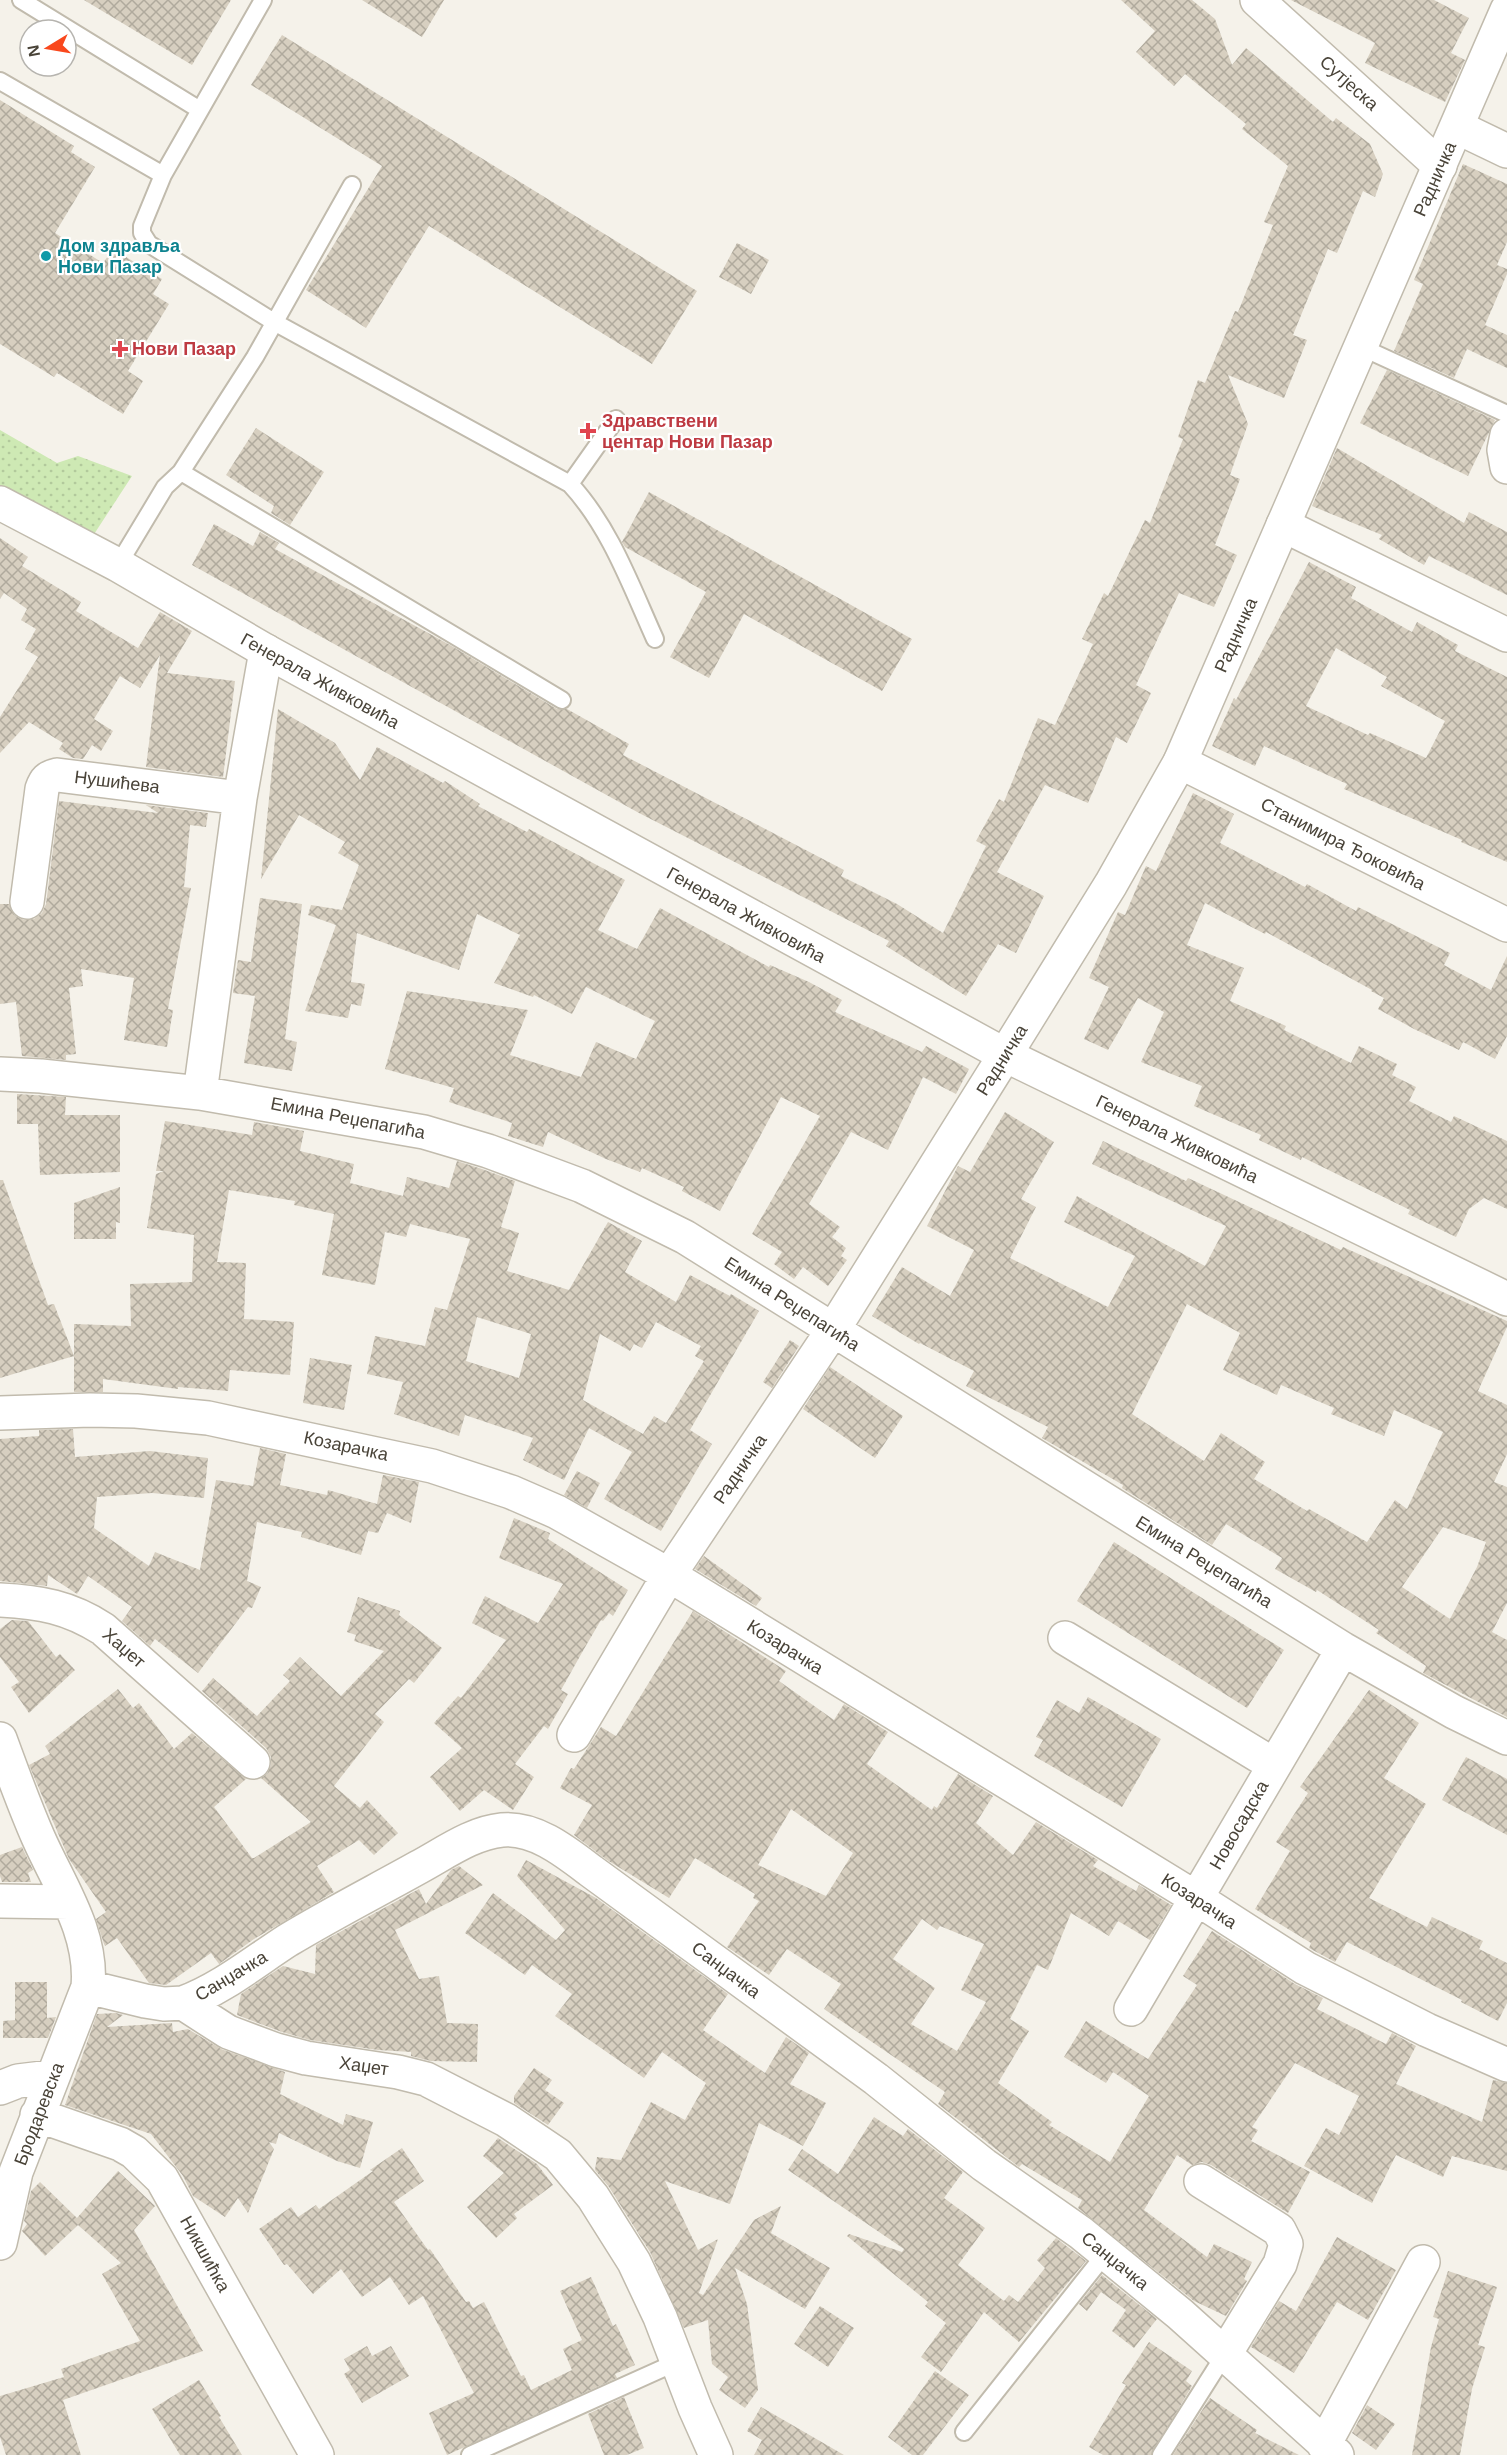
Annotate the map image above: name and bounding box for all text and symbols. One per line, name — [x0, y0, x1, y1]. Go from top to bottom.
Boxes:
north arrow — [18, 18, 78, 78]
text: N — [24, 43, 43, 58]
street label: Сутјеска — [1316, 52, 1383, 115]
street label: Радничка — [1410, 138, 1461, 219]
place label: Дом здравља Нови Пазар — [58, 236, 181, 277]
marker: Дом здравља Нови Пазар — [39, 249, 53, 263]
place label: Нови Пазар — [132, 339, 236, 359]
marker: Нови Пазар — [113, 342, 127, 356]
place label: Здравствени центар Нови Пазар — [602, 411, 773, 452]
marker: Здравствени центар Нови Пазар — [579, 422, 597, 440]
street label: Радничка — [1211, 594, 1262, 675]
street label: Генерала Живковића — [237, 629, 404, 733]
street label: Нушићева — [73, 767, 162, 797]
street label: Станимира Ђоковића — [1257, 794, 1429, 895]
street label: Генерала Живковића — [663, 863, 830, 967]
street label: Радничка — [972, 1020, 1032, 1099]
street label: Генерала Живковића — [1093, 1091, 1262, 1187]
street label: Емина Реџепагића — [269, 1093, 428, 1143]
street label: Емина Реџепагића — [721, 1253, 864, 1356]
street label: Козарачка — [302, 1427, 391, 1465]
street label: Радничка — [709, 1430, 771, 1508]
street label: Емина Реџепагића — [1132, 1512, 1277, 1613]
street label: Козарачка — [743, 1616, 828, 1679]
street label: Хаџет — [99, 1624, 149, 1672]
street label: Новосадска — [1206, 1776, 1273, 1873]
street label: Козарачка — [1158, 1869, 1241, 1933]
street label: Санџачка — [688, 1938, 765, 2003]
street label: Санџачка — [191, 1946, 271, 2005]
street label: Хаџет — [338, 2053, 390, 2079]
street label: Бродаревска — [10, 2059, 68, 2168]
street label: Никшићка — [176, 2213, 235, 2296]
street label: Санџачка — [1077, 2228, 1153, 2295]

